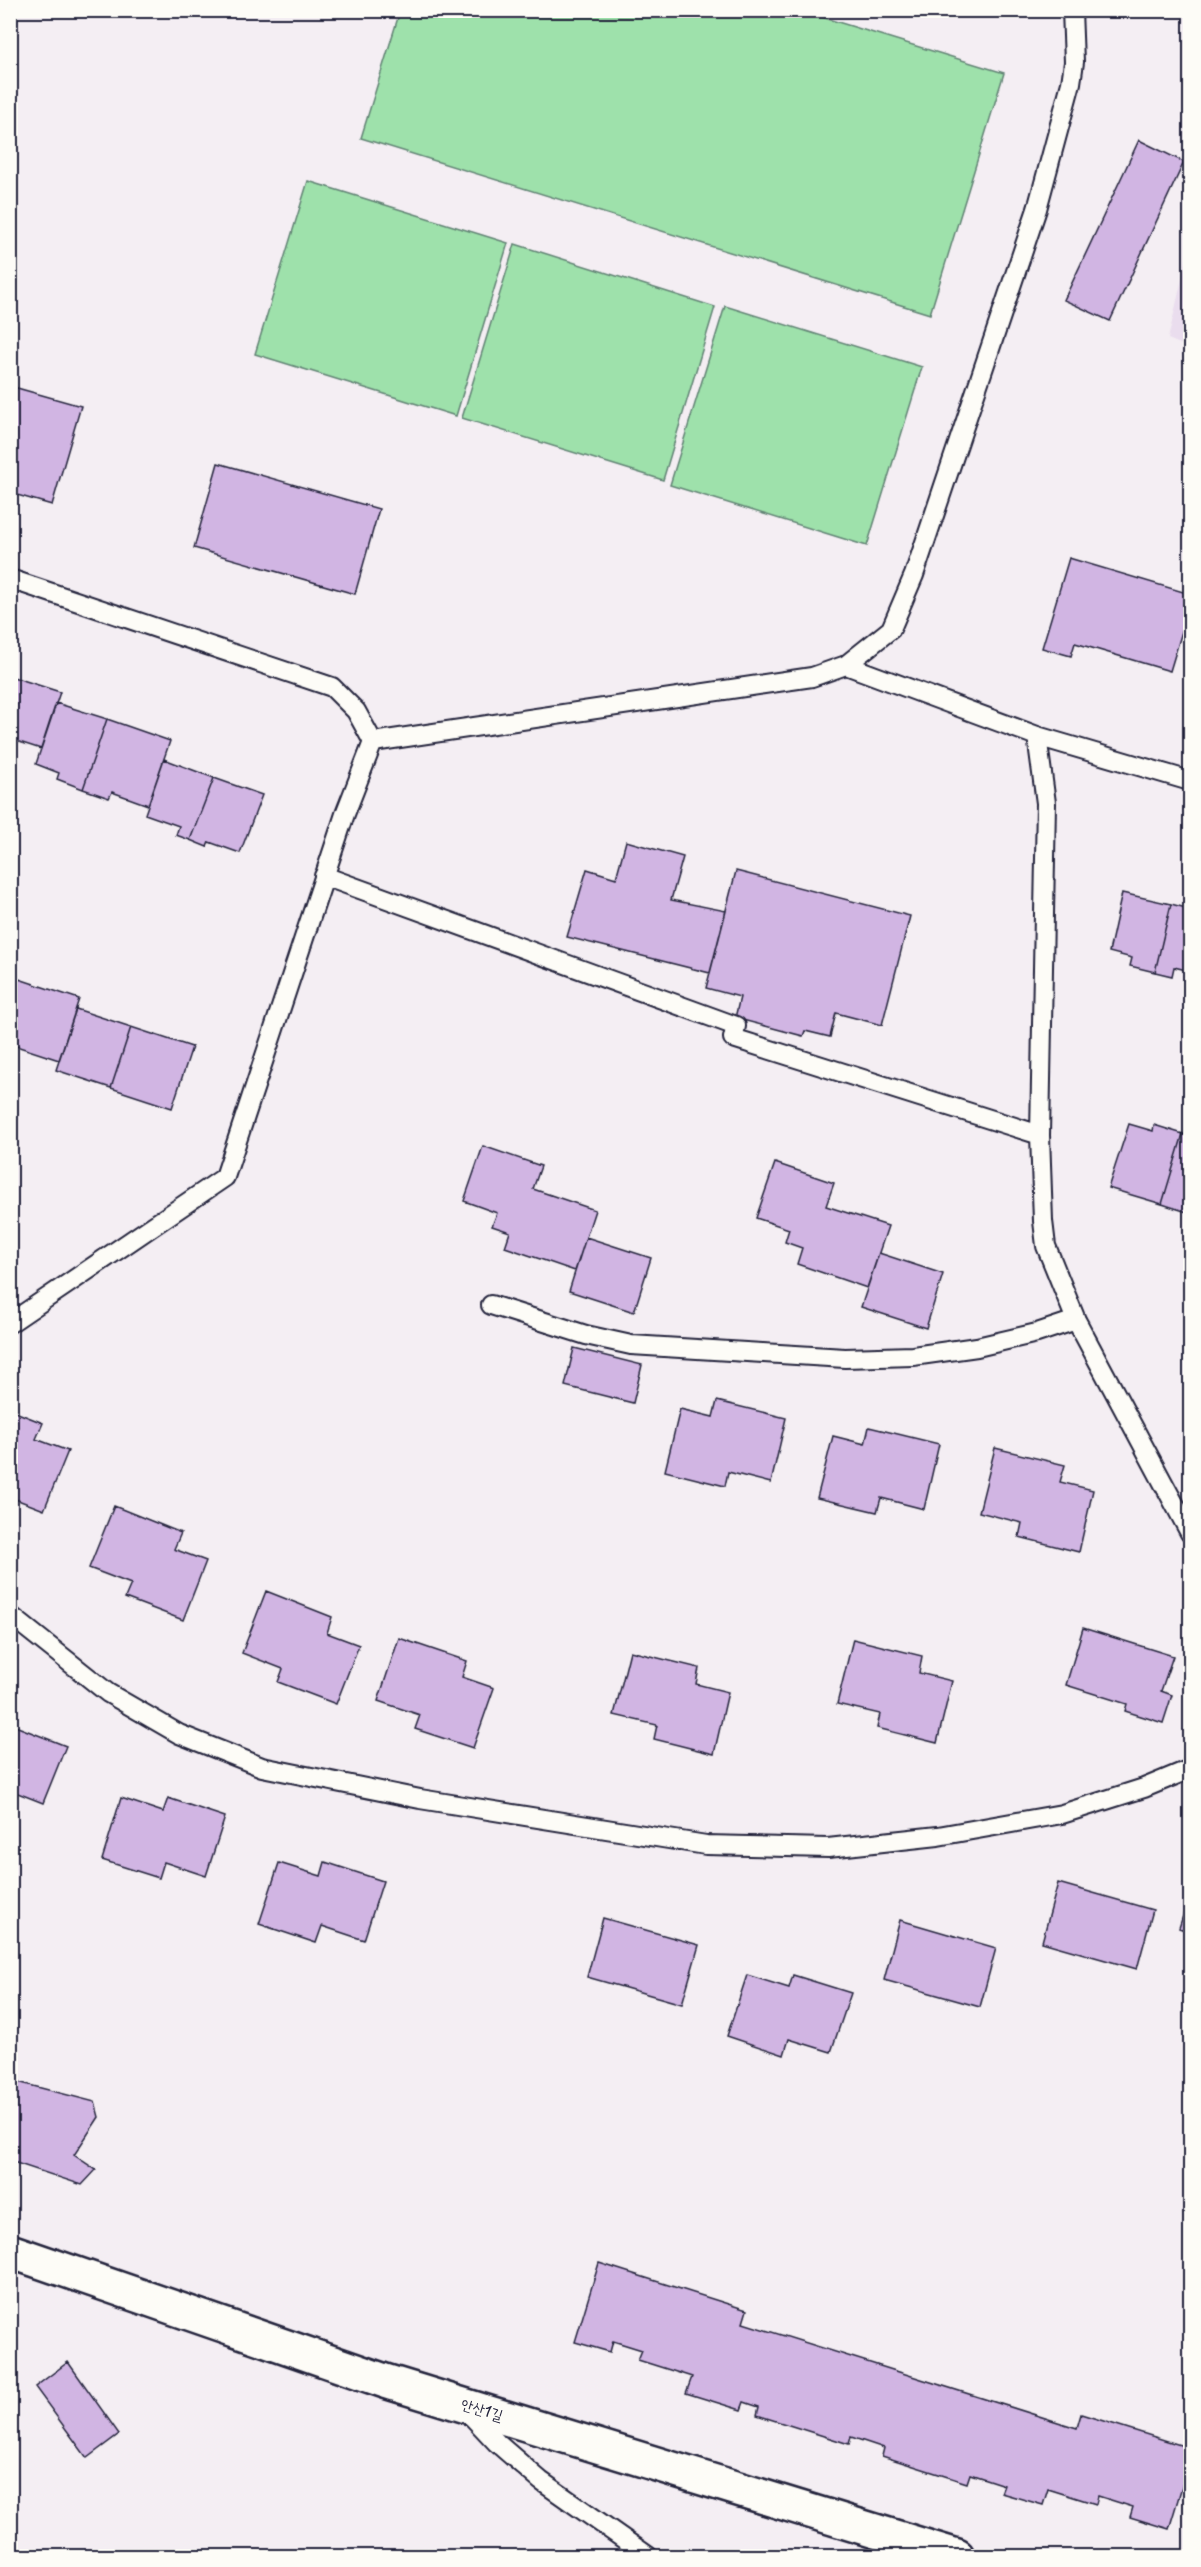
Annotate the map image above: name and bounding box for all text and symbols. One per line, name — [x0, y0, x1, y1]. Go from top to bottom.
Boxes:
street label: 안산1길 — [459, 2391, 506, 2426]

